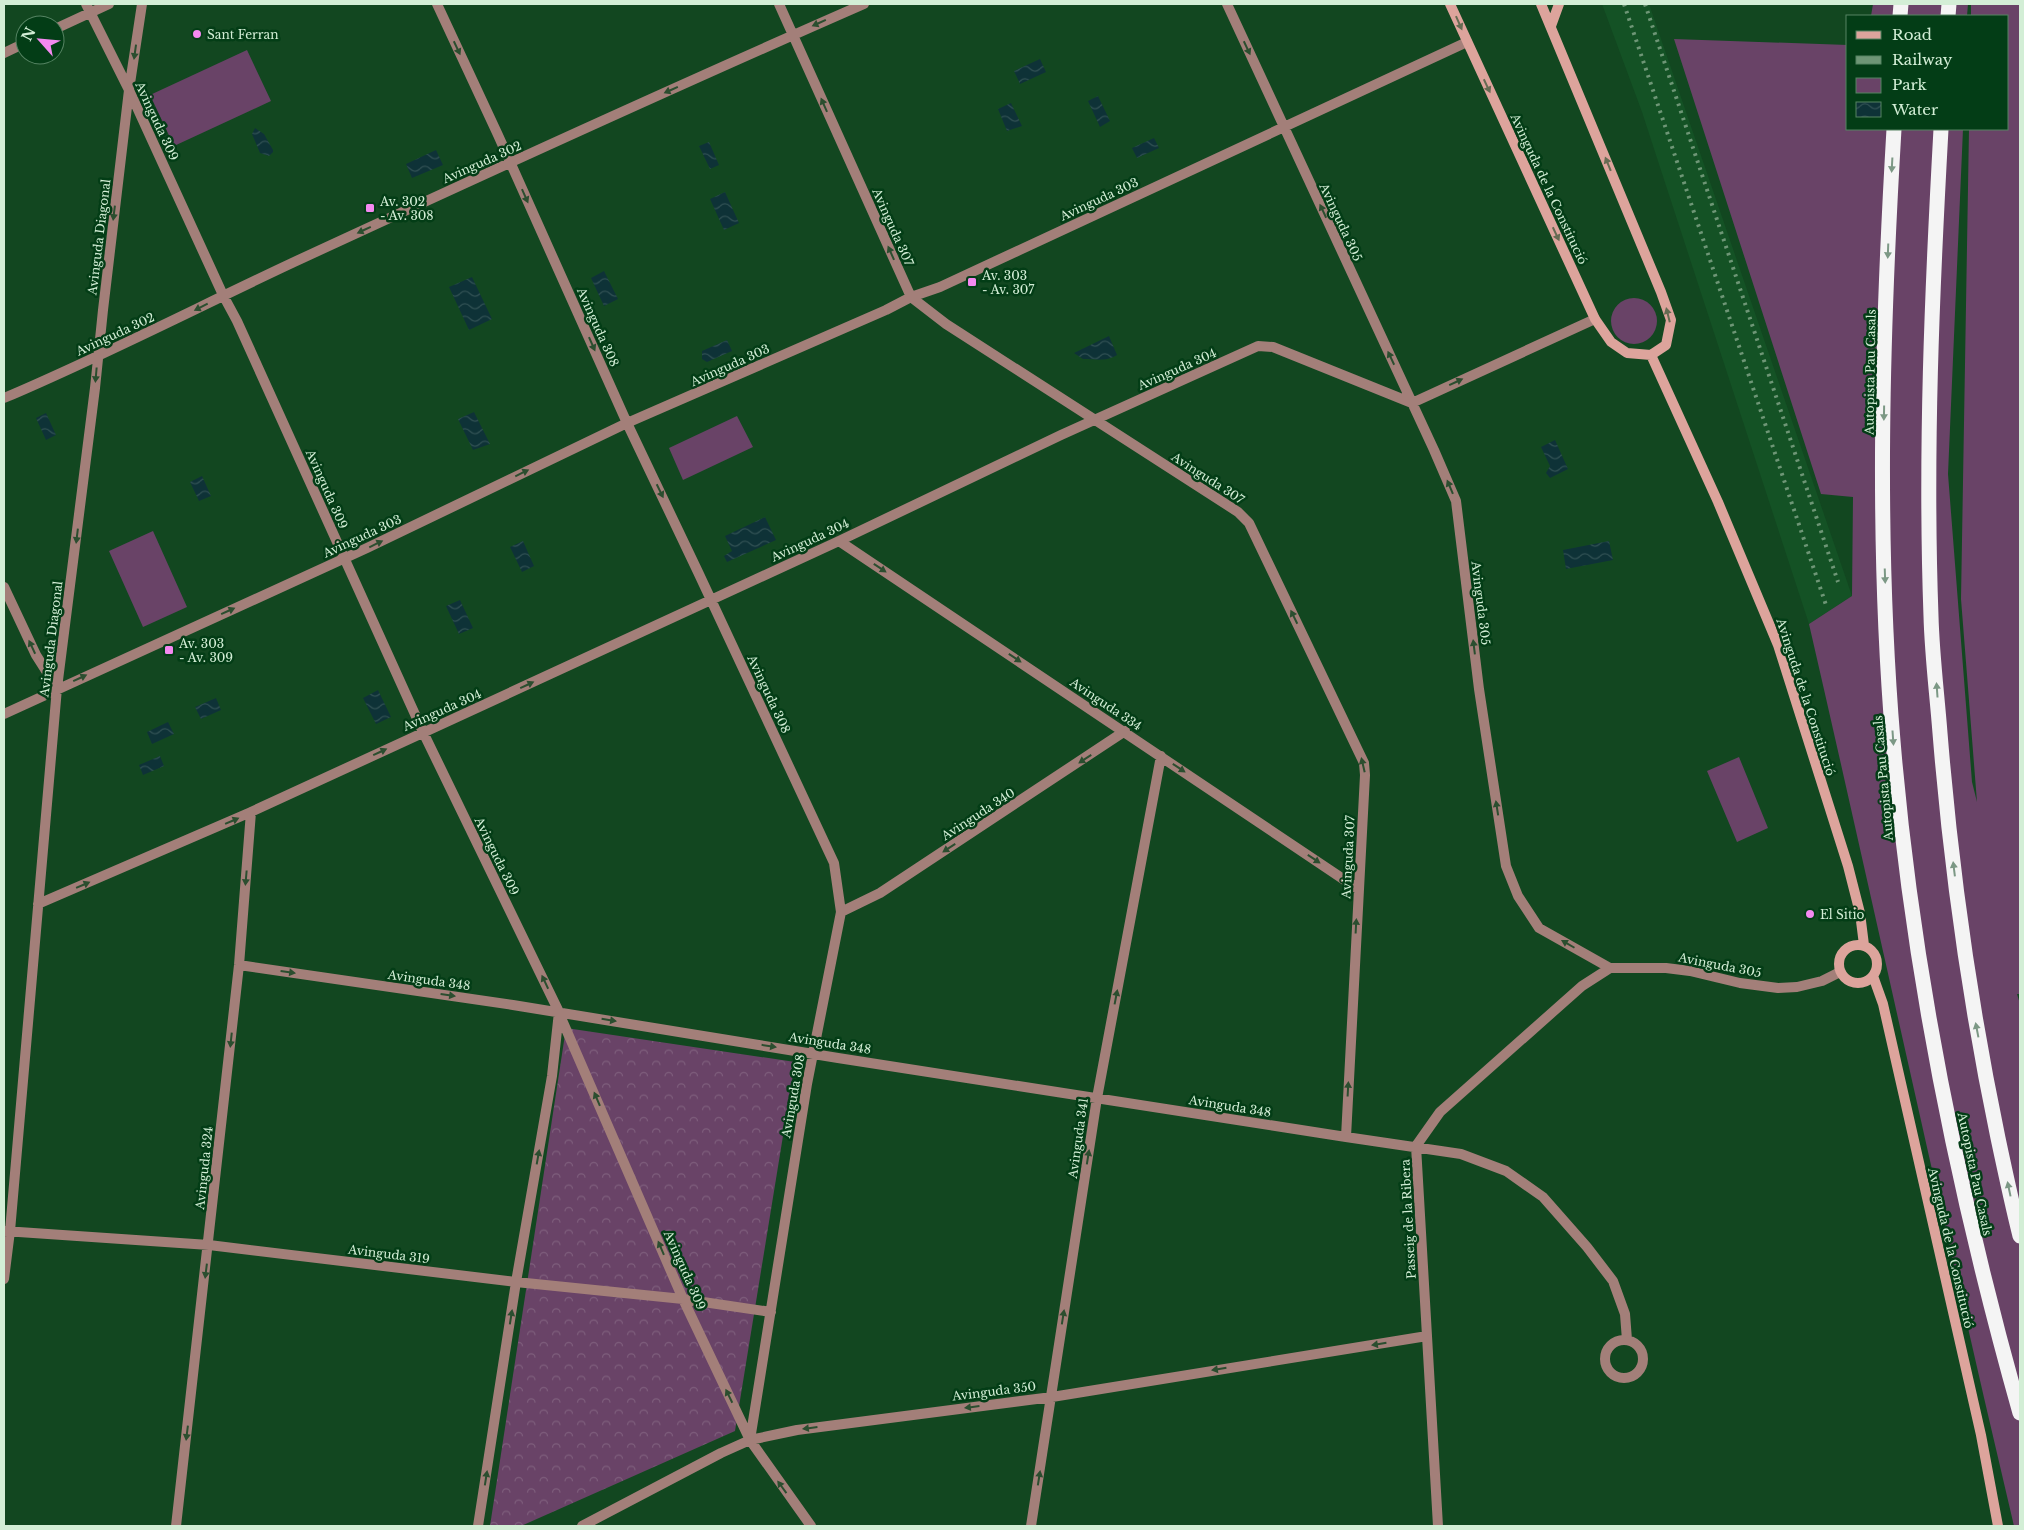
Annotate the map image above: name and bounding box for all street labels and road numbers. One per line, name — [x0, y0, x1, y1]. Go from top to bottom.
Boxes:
street label: Avinguda 309 — [132, 78, 182, 163]
street label: Avinguda de la Constitució — [1507, 110, 1591, 267]
street label: Avinguda 302 — [439, 138, 524, 187]
street label: Avinguda 303 — [1056, 174, 1141, 224]
street label: Avinguda Diagonal — [84, 178, 114, 297]
street label: Avinguda 305 — [1316, 180, 1366, 264]
street label: Avinguda 307 — [869, 185, 917, 269]
street label: Avinguda 308 — [573, 284, 622, 369]
street label: Avinguda 302 — [72, 309, 157, 359]
street label: Autopista Pau Casals — [1861, 309, 1879, 436]
street label: Avinguda 303 — [687, 341, 772, 390]
street label: Avinguda 304 — [1134, 345, 1219, 393]
street label: Avinguda 309 — [302, 446, 351, 531]
street label: Avinguda 307 — [1168, 448, 1248, 508]
street label: Avinguda 303 — [319, 511, 404, 561]
street label: Avinguda 304 — [768, 515, 851, 565]
street label: Avinguda 305 — [1468, 559, 1494, 646]
street label: Avinguda Diagonal — [36, 580, 66, 699]
street label: Avinguda de la Constitució — [1773, 615, 1839, 778]
street label: Avinguda 308 — [744, 652, 794, 736]
street label: Avinguda 334 — [1066, 674, 1145, 734]
street label: Avinguda 304 — [399, 686, 484, 734]
street label: Autopista Pau Casals — [1870, 715, 1896, 842]
street label: Avinguda 340 — [938, 785, 1018, 844]
street label: Avinguda 309 — [471, 814, 522, 898]
street label: Avinguda 307 — [1338, 814, 1358, 900]
street label: Avinguda 305 — [1676, 949, 1763, 980]
street label: Avinguda 348 — [386, 967, 471, 993]
street label: Avinguda 348 — [787, 1029, 872, 1057]
street label: Avinguda 308 — [778, 1053, 808, 1140]
street label: Avinguda 348 — [1187, 1092, 1272, 1120]
street label: Avinguda 341 — [1065, 1097, 1091, 1180]
street label: Autopista Pau Casals — [1954, 1110, 1995, 1237]
street label: Avinguda 324 — [192, 1126, 216, 1211]
street label: Passeig de la Ribera — [1397, 1158, 1419, 1279]
street label: Avinguda de la Constitució — [1925, 1165, 1977, 1330]
street label: Avinguda 309 — [660, 1227, 709, 1312]
street label: Avinguda 319 — [346, 1241, 431, 1266]
street label: Avinguda 350 — [950, 1378, 1037, 1404]

